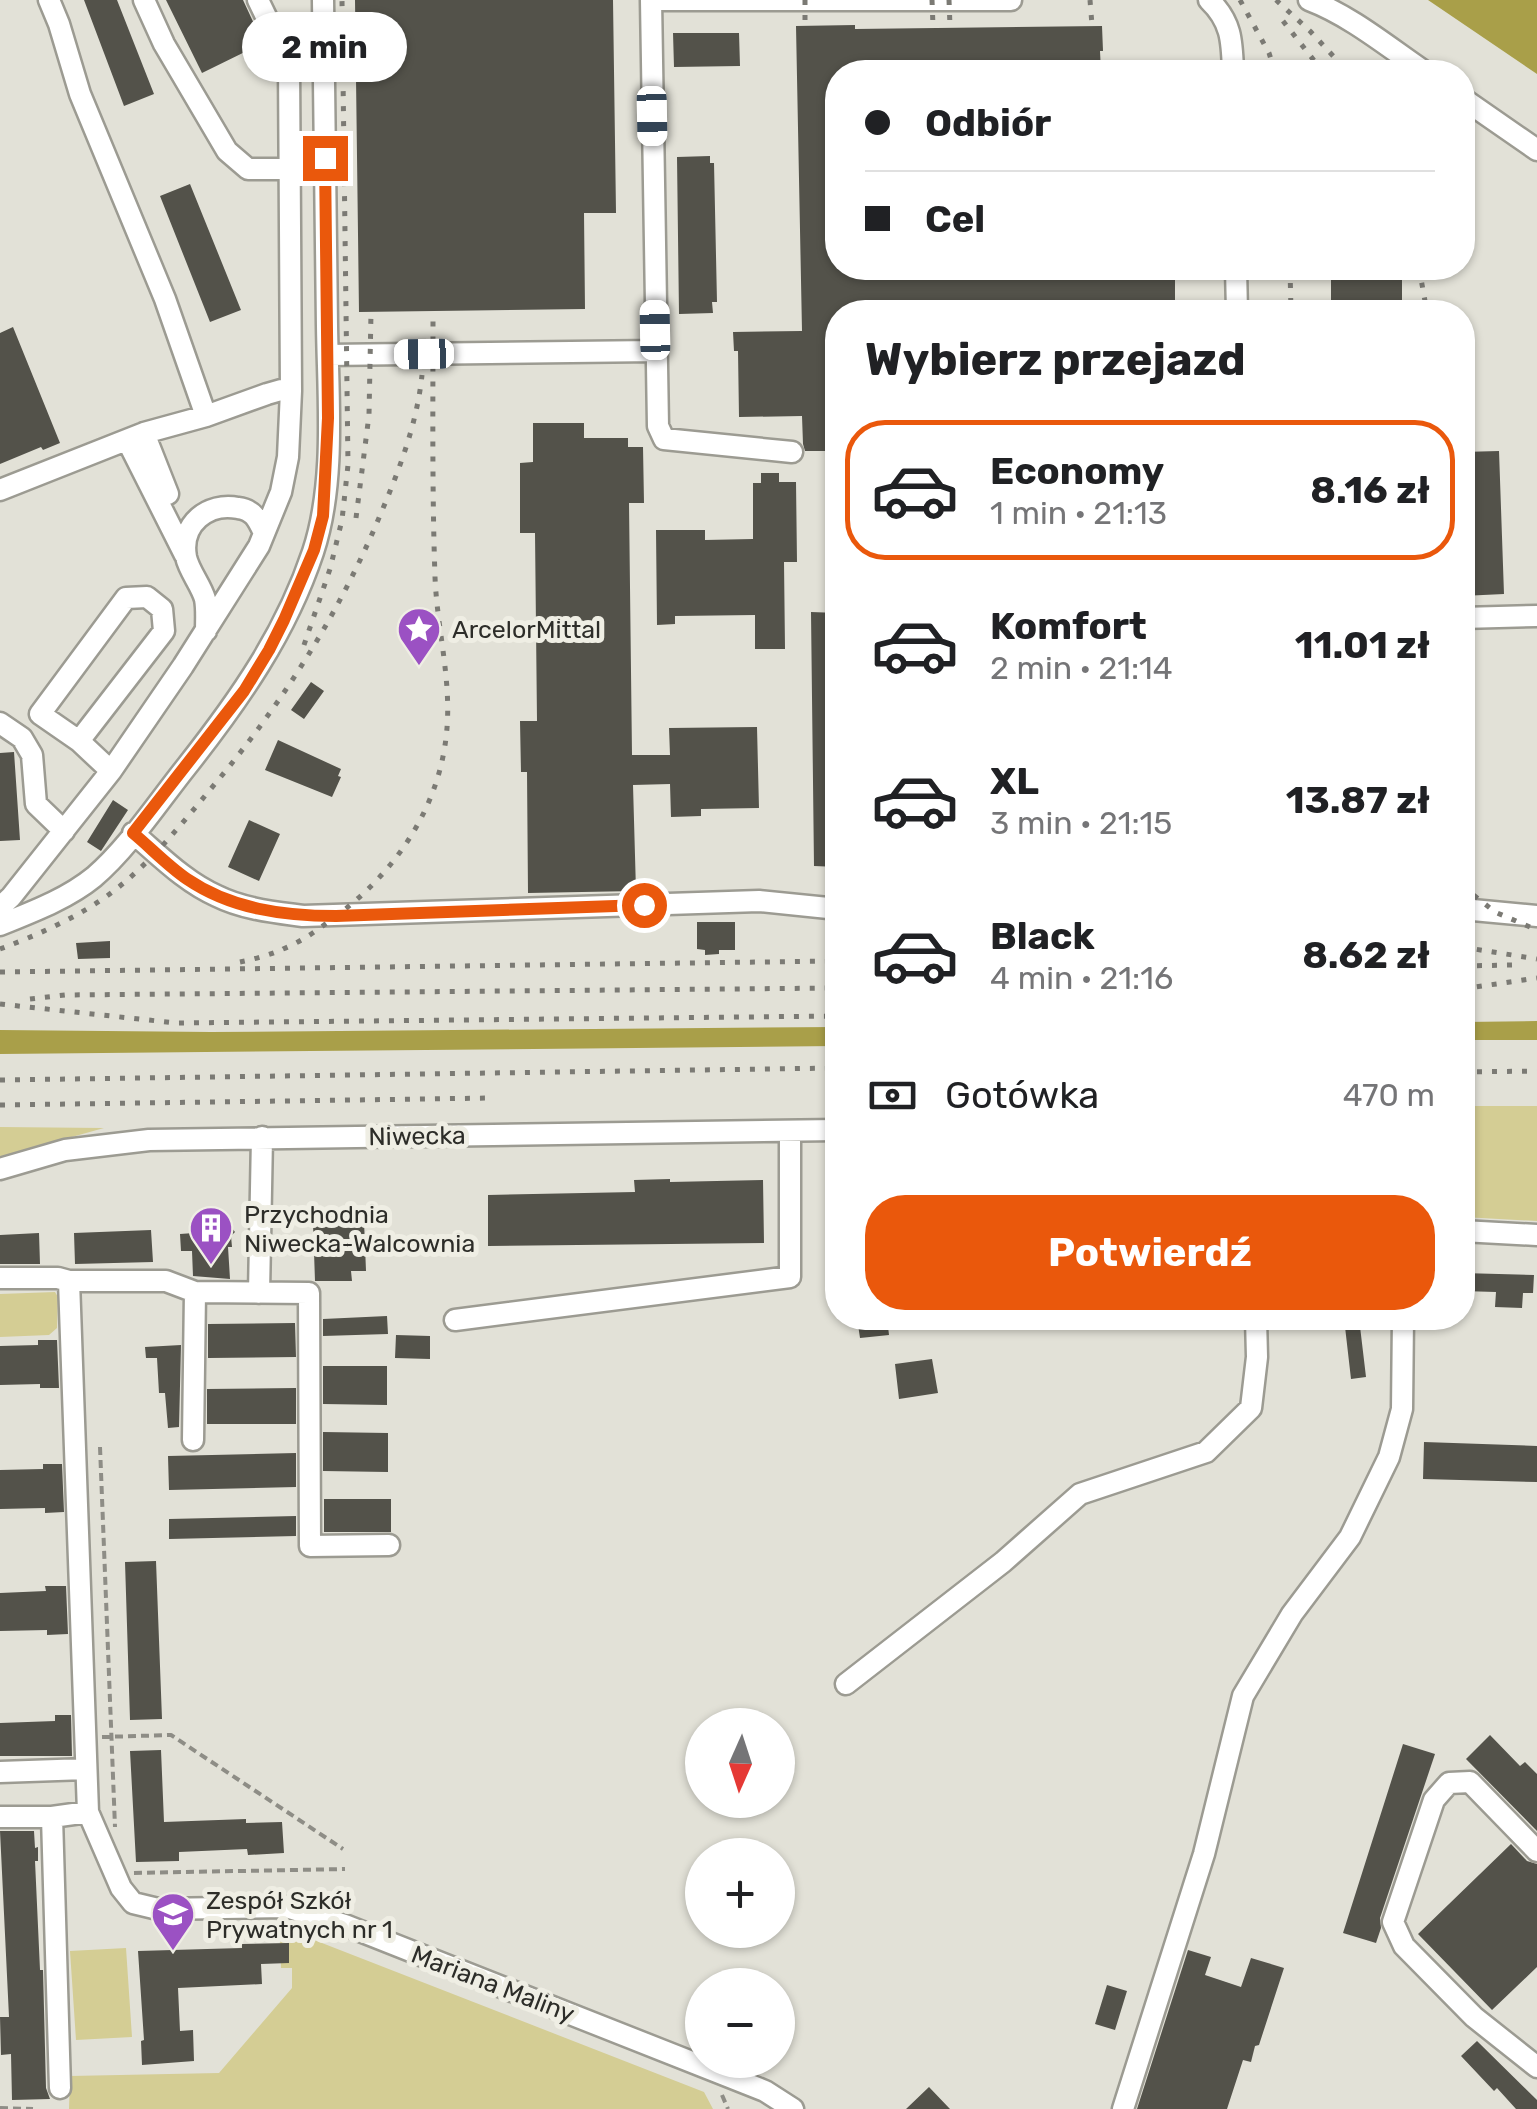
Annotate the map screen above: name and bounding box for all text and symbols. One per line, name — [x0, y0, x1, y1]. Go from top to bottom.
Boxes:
callout: 2 min — [242, 13, 408, 83]
text: 2 min — [281, 28, 368, 66]
car — [636, 86, 668, 146]
text: Odbiór — [925, 100, 1051, 146]
route end — [303, 136, 348, 181]
text: Cel — [925, 196, 985, 242]
car — [639, 300, 671, 360]
text: Wybierz przejazd — [865, 333, 1246, 386]
car — [394, 338, 454, 370]
icon: car — [870, 445, 960, 535]
text: Economy — [990, 448, 1164, 494]
text: 8.16 zł — [1310, 467, 1430, 513]
text: 1 min · 21:13 — [990, 494, 1167, 532]
icon: car — [870, 600, 960, 690]
text: Komfort — [990, 603, 1147, 649]
place icon: ArcelorMittal — [396, 606, 442, 667]
place label: ArcelorMittal — [452, 615, 601, 644]
text: 11.01 zł — [1295, 622, 1430, 668]
text: 2 min · 21:14 — [990, 649, 1173, 687]
icon: car — [870, 755, 960, 845]
text: XL — [990, 758, 1039, 804]
text: 13.87 zł — [1286, 777, 1430, 823]
text: 3 min · 21:15 — [990, 804, 1172, 842]
route start — [622, 883, 667, 928]
icon: car — [870, 910, 960, 1000]
text: Black — [990, 913, 1095, 959]
text: 8.62 zł — [1302, 932, 1430, 978]
text: 4 min · 21:16 — [990, 959, 1173, 997]
icon: cash — [865, 1068, 920, 1123]
text: Gotówka — [945, 1072, 1099, 1118]
text: 470 m — [1343, 1076, 1435, 1114]
street label: Niwecka — [368, 1121, 466, 1151]
button: Potwierdź — [865, 1195, 1435, 1310]
place label: Przychodnia Niwecka-Walcownia — [244, 1200, 475, 1258]
building icon: Przychodnia Niwecka-Walcownia — [188, 1205, 234, 1266]
north arrow — [685, 1708, 795, 1818]
map controls — [685, 1708, 795, 2078]
button: + — [685, 1838, 795, 1948]
place label: Zespół Szkół Prywatnych nr 1 — [206, 1886, 393, 1944]
school or university icon: Zespół Szkół Prywatnych nr 1 — [150, 1891, 196, 1952]
street label: Mariana Maliny — [407, 1940, 579, 2028]
button: − — [685, 1968, 795, 2078]

